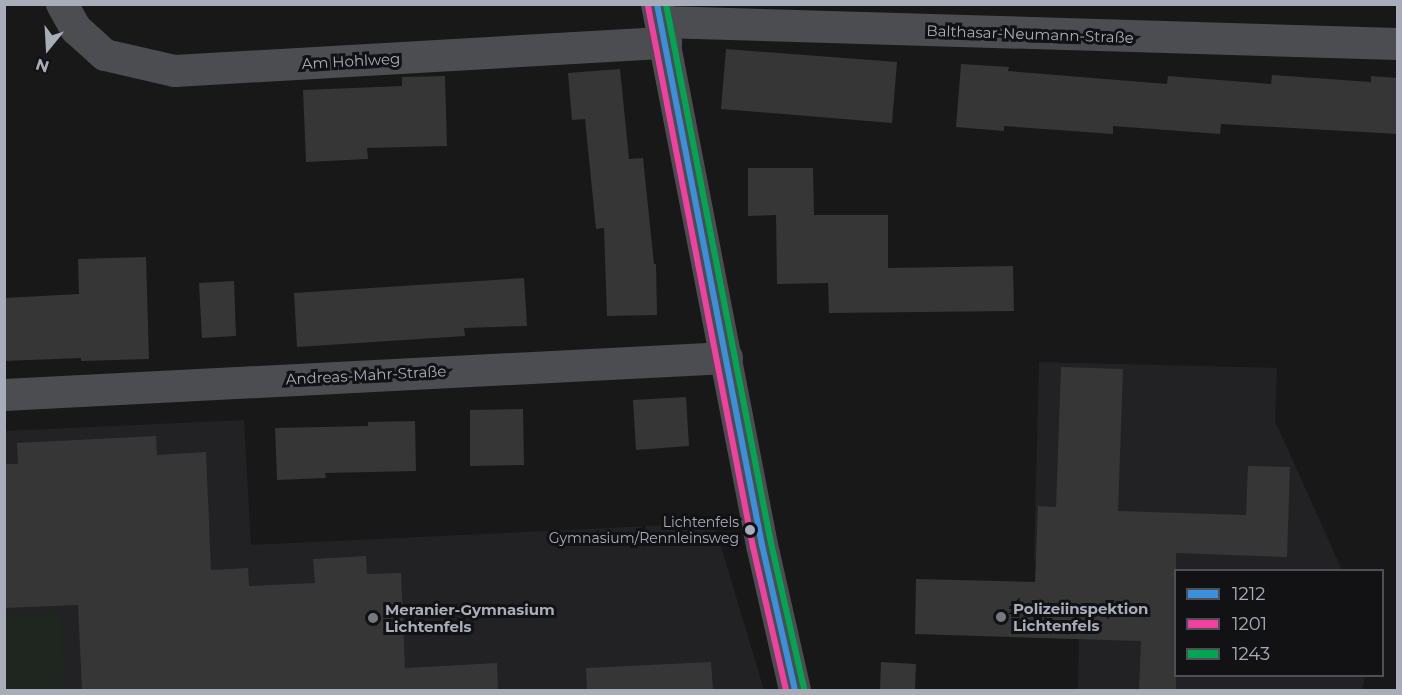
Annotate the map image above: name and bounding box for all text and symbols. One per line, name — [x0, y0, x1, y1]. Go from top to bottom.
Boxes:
north arrow — [18, 18, 78, 78]
street label: Balthasar-Neumann-Straße — [926, 21, 1134, 47]
street label: Am Hohlweg — [301, 49, 401, 73]
text: N — [33, 55, 51, 77]
street label: Andreas-Mahr-Straße — [285, 362, 447, 388]
place label: Lichtenfels Gymnasium/Rennleinsweg — [549, 514, 739, 546]
marker: Lichtenfels Gymnasium/Rennleinsweg — [744, 524, 756, 536]
legend — [1174, 569, 1384, 677]
text: 1212 — [1232, 583, 1265, 605]
place label: Polizeiinspektion Lichtenfels — [1013, 599, 1148, 634]
place label: Meranier-Gymnasium Lichtenfels — [385, 600, 555, 635]
marker: Polizeiinspektion Lichtenfels — [994, 610, 1008, 624]
marker: Meranier-Gymnasium Lichtenfels — [366, 611, 380, 625]
text: 1201 — [1232, 613, 1267, 635]
text: 1243 — [1232, 643, 1270, 665]

